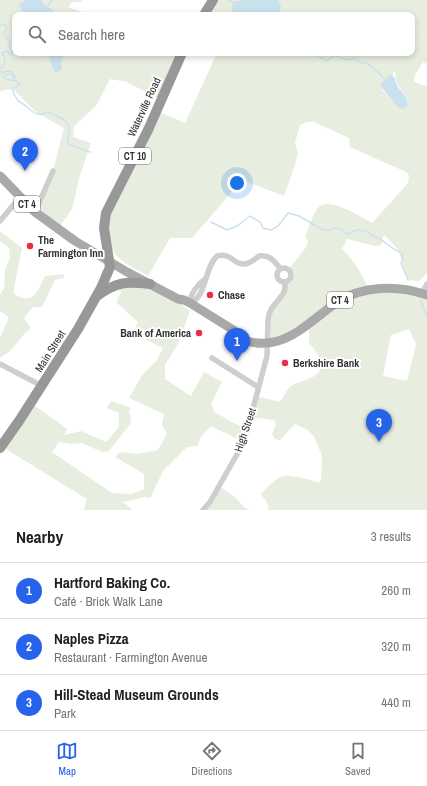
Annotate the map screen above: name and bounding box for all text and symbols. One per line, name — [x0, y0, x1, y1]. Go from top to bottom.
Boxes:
search box — [12, 12, 415, 56]
icon: search — [26, 23, 48, 45]
text: Search here — [58, 24, 125, 45]
street label: Waterville Road — [124, 75, 164, 139]
pin: 2 — [12, 138, 38, 171]
road number: CT 10 — [119, 148, 151, 164]
your location — [227, 173, 247, 193]
road number: CT 4 — [14, 196, 40, 212]
place label: The Farmington Inn — [38, 233, 103, 260]
marker: The Farmington Inn — [25, 241, 35, 251]
place label: Chase — [218, 288, 245, 302]
marker: Chase — [205, 290, 215, 300]
road number: CT 4 — [327, 292, 353, 308]
place label: Bank of America — [120, 326, 191, 340]
street label: Main Street — [32, 327, 69, 374]
marker: Bank of America — [194, 328, 204, 338]
pin: 1 — [224, 328, 250, 361]
place label: Berkshire Bank — [293, 356, 360, 370]
marker: Berkshire Bank — [280, 358, 290, 368]
street label: High Street — [231, 406, 259, 454]
pin: 3 — [366, 409, 392, 442]
text: Nearby — [16, 525, 63, 548]
text: 3 results — [371, 528, 411, 545]
text: Hartford Baking Co. — [54, 572, 170, 593]
text: 1 — [26, 582, 32, 599]
text: 260 m — [381, 582, 411, 599]
text: Café · Brick Walk Lane — [54, 593, 163, 610]
text: Naples Pizza — [54, 628, 129, 649]
text: 2 — [26, 638, 32, 655]
text: 320 m — [381, 638, 411, 655]
text: Restaurant · Farmington Avenue — [54, 649, 207, 666]
text: Hill-Stead Museum Grounds — [54, 684, 219, 705]
text: 3 — [26, 694, 32, 711]
text: 440 m — [381, 694, 411, 711]
text: Park — [54, 705, 76, 722]
tab: Map — [56, 740, 78, 778]
tab: Directions — [191, 740, 232, 778]
tab: Saved — [345, 740, 371, 778]

